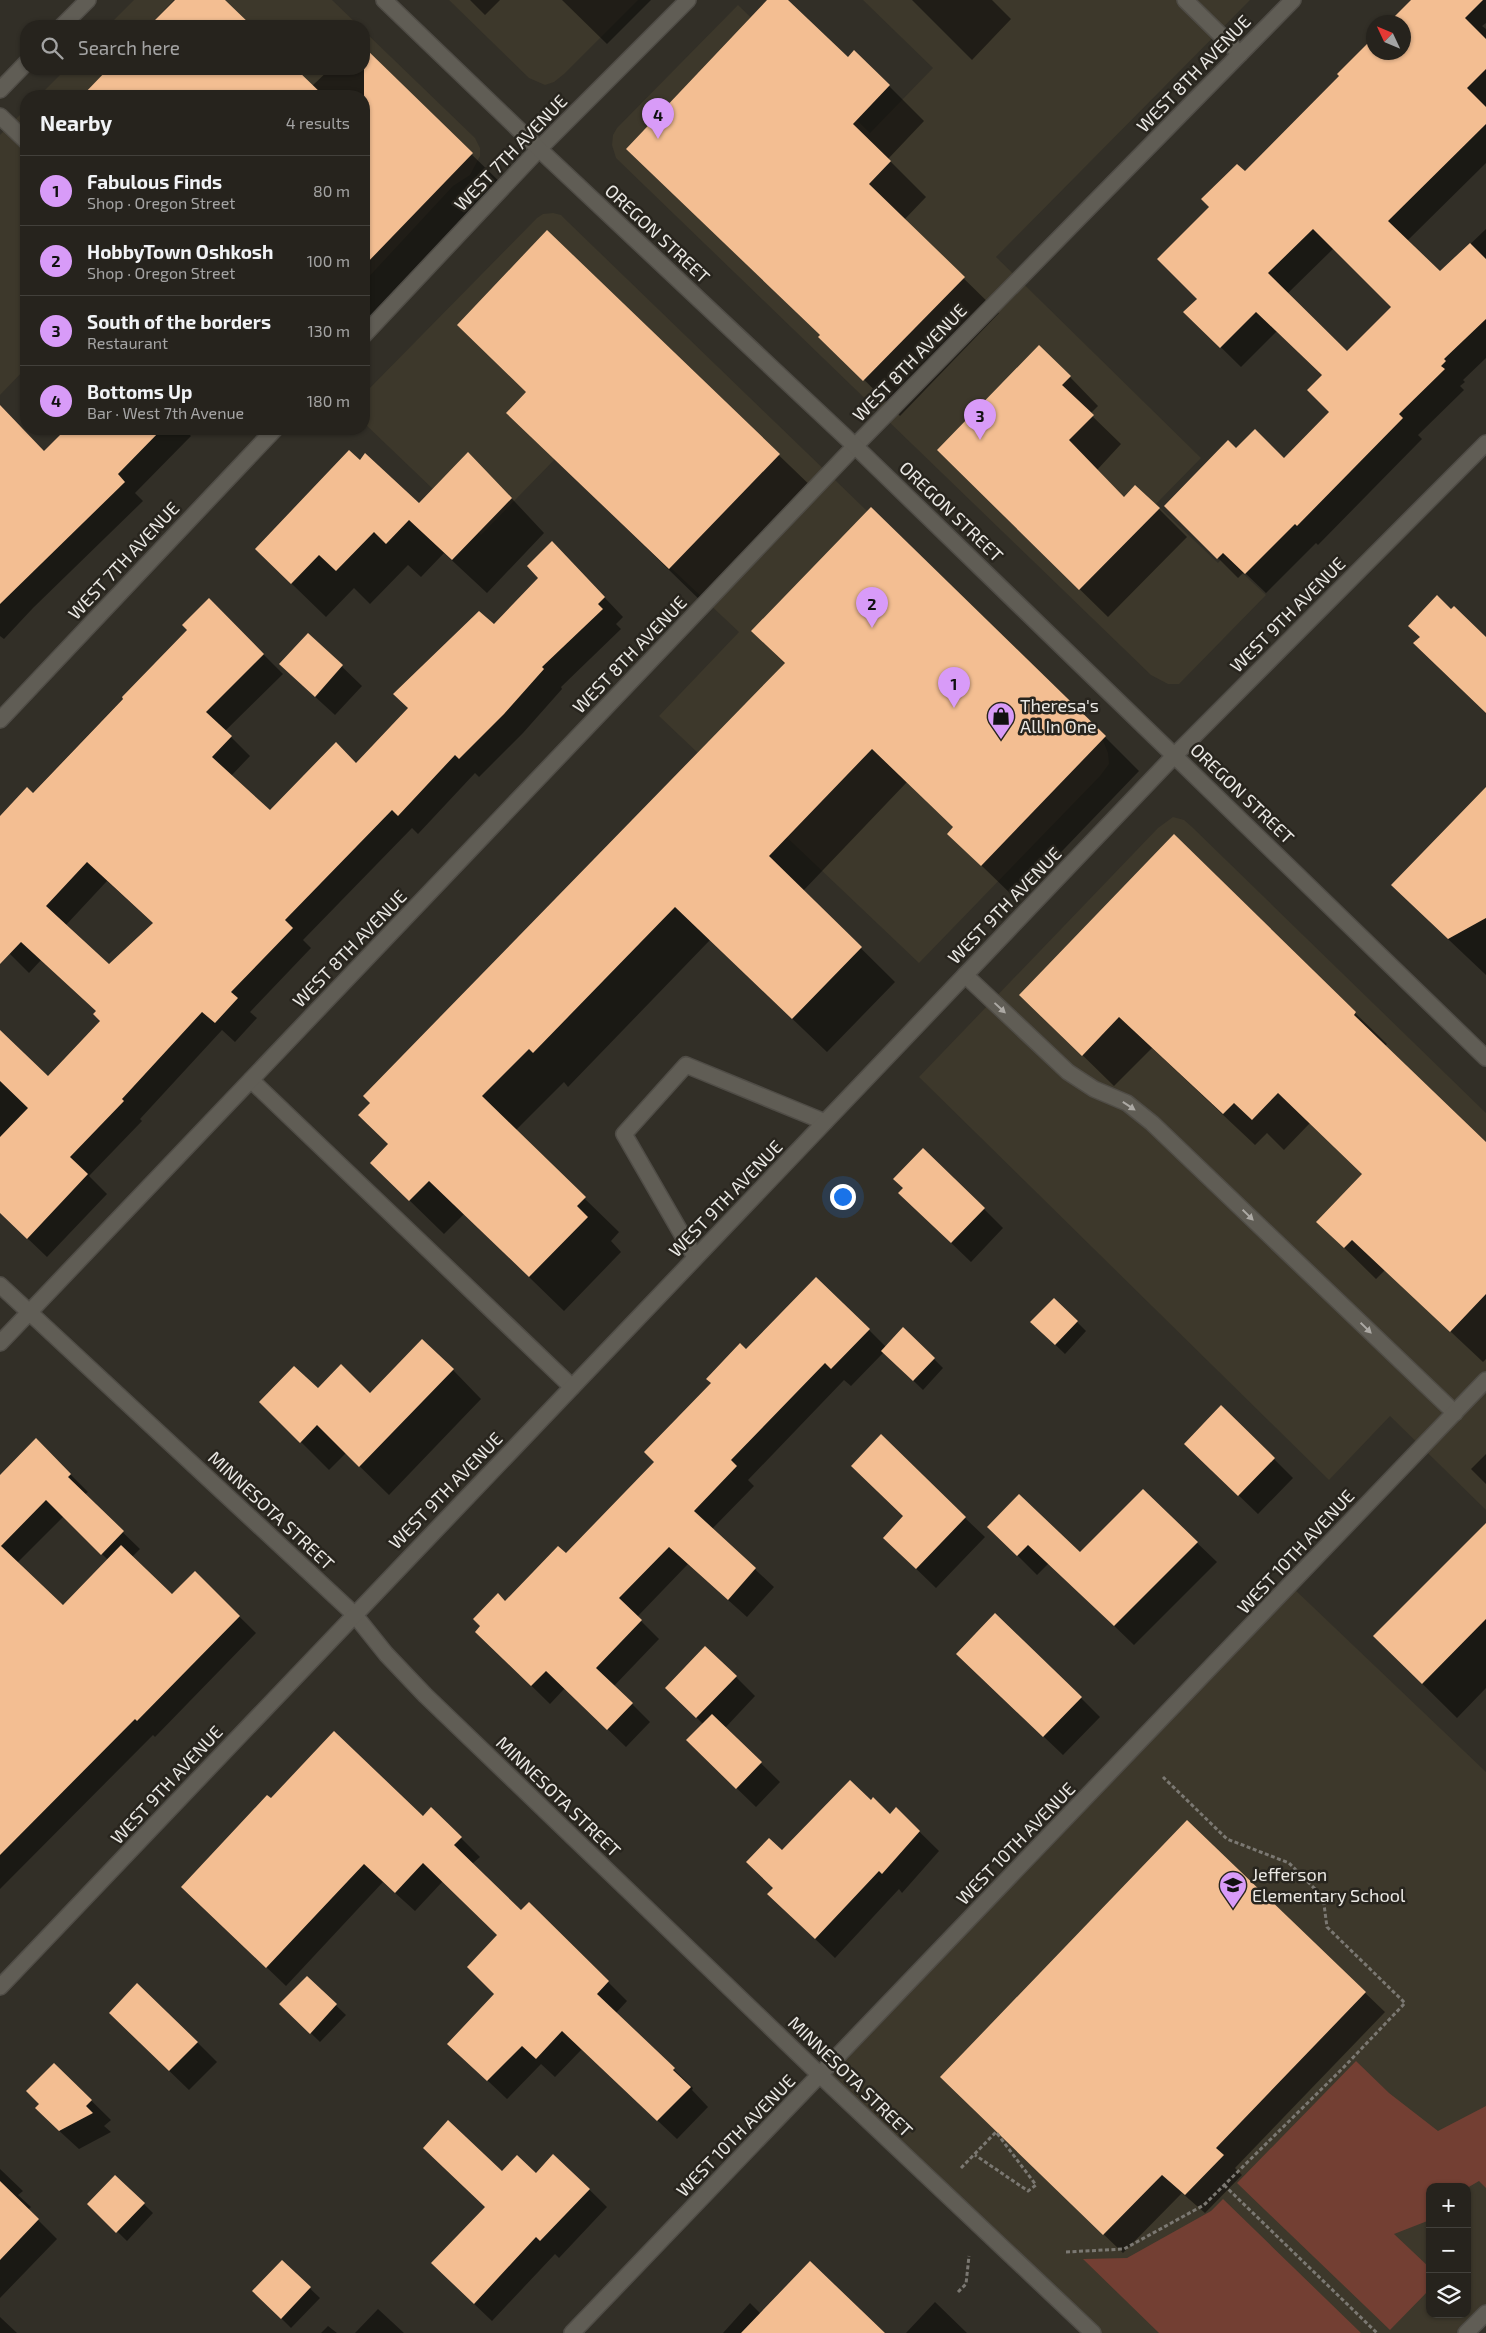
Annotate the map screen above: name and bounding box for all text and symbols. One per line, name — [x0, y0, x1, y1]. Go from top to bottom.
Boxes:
street label: WEST 8TH AVENUE — [1132, 10, 1255, 137]
north arrow — [1366, 15, 1411, 60]
search box — [20, 20, 370, 75]
icon: search — [38, 34, 66, 62]
text: Search here — [78, 36, 180, 59]
street label: WEST 7TH AVENUE — [449, 90, 571, 215]
pin: 4 — [642, 98, 674, 139]
text: Nearby — [40, 110, 112, 135]
text: 4 results — [286, 113, 350, 132]
text: Fabulous Finds — [87, 170, 222, 193]
street label: OREGON STREET — [601, 179, 715, 288]
text: 1 — [53, 181, 59, 200]
text: 80 m — [313, 181, 350, 200]
text: Shop · Oregon Street — [87, 193, 235, 212]
text: HobbyTown Oshkosh — [87, 240, 273, 263]
text: 2 — [51, 251, 61, 270]
text: 100 m — [307, 251, 350, 270]
text: Shop · Oregon Street — [87, 263, 235, 282]
street label: WEST 8TH AVENUE — [848, 299, 971, 426]
text: South of the borders — [87, 310, 271, 333]
text: 3 — [51, 321, 61, 340]
text: 130 m — [308, 321, 350, 340]
text: Restaurant — [87, 333, 168, 352]
text: Bottoms Up — [87, 380, 192, 403]
text: 4 — [51, 391, 61, 410]
text: 180 m — [307, 391, 350, 410]
pin: 3 — [964, 399, 996, 440]
text: Bar · West 7th Avenue — [87, 403, 244, 422]
street label: OREGON STREET — [895, 456, 1008, 567]
street label: WEST 7TH AVENUE — [63, 497, 183, 624]
street label: WEST 9TH AVENUE — [1225, 552, 1350, 677]
pin: 2 — [856, 587, 888, 628]
street label: WEST 8TH AVENUE — [568, 591, 691, 718]
pin: 1 — [938, 667, 970, 708]
place label: Theresa's All In One — [1020, 694, 1099, 737]
shop icon: Theresa's All In One — [986, 701, 1016, 740]
street label: OREGON STREET — [1186, 738, 1299, 849]
street label: WEST 9TH AVENUE — [943, 842, 1066, 968]
street label: WEST 8TH AVENUE — [288, 885, 411, 1012]
one-way arrow — [994, 1002, 1006, 1014]
one-way arrow — [1122, 1101, 1136, 1110]
street label: WEST 9TH AVENUE — [664, 1135, 787, 1261]
your location — [830, 1184, 856, 1210]
one-way arrow — [1242, 1209, 1254, 1221]
one-way arrow — [1359, 1322, 1371, 1334]
street label: WEST 9TH AVENUE — [384, 1427, 507, 1553]
street label: MINNESOTA STREET — [204, 1446, 340, 1575]
street label: WEST 10TH AVENUE — [1232, 1485, 1358, 1618]
street label: WEST 9TH AVENUE — [106, 1720, 227, 1848]
street label: MINNESOTA STREET — [492, 1731, 626, 1862]
street label: WEST 10TH AVENUE — [951, 1777, 1079, 1909]
place label: Jefferson Elementary School — [1252, 1863, 1406, 1906]
school or university icon: Jefferson Elementary School — [1218, 1870, 1248, 1909]
street label: MINNESOTA STREET — [784, 2011, 918, 2142]
street label: WEST 10TH AVENUE — [671, 2069, 799, 2201]
map controls — [1426, 2183, 1471, 2318]
button: + — [1426, 2183, 1471, 2228]
button: − — [1426, 2228, 1471, 2273]
button: layers — [1426, 2273, 1471, 2318]

